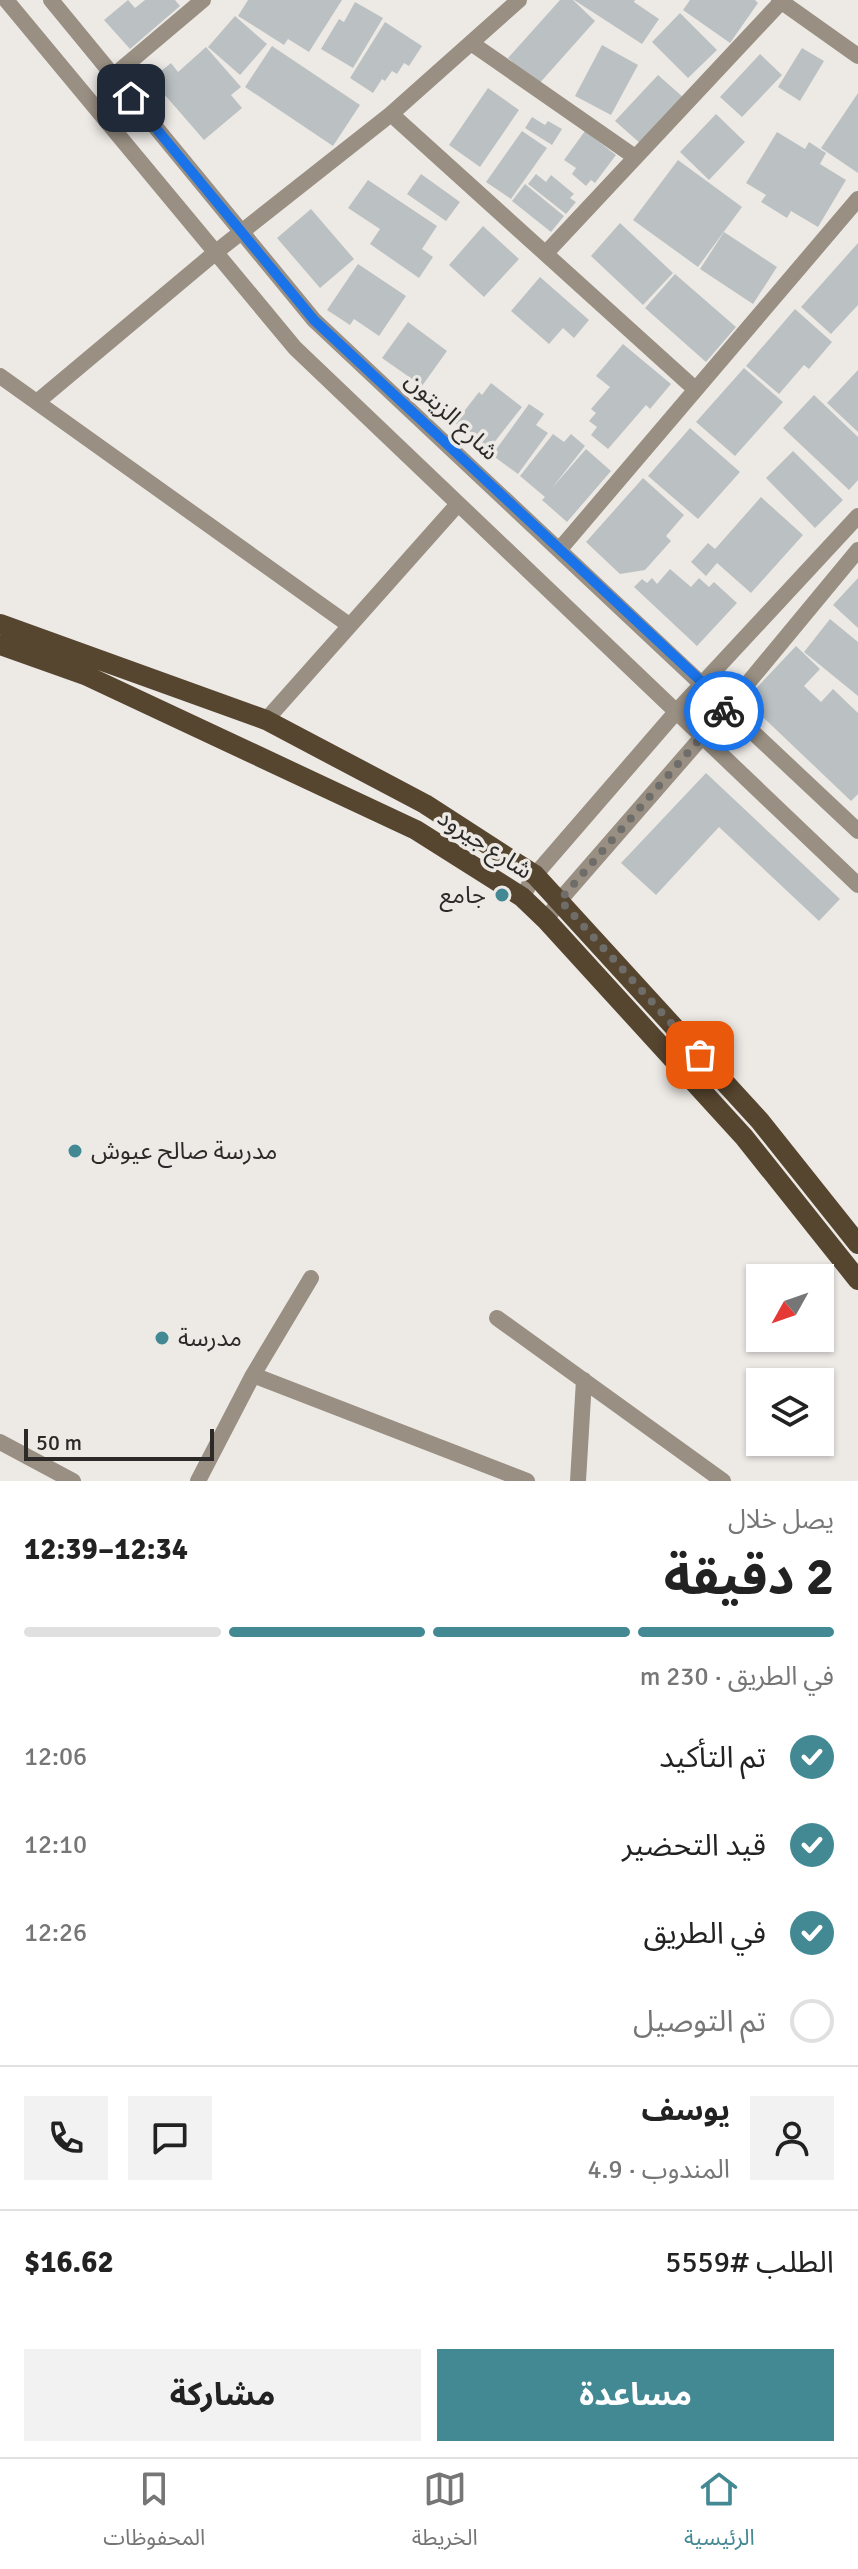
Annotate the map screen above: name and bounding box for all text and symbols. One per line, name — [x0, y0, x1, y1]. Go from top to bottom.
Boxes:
pin — [97, 64, 165, 132]
icon: home — [109, 76, 153, 120]
street label: شارع الزيتون — [398, 365, 505, 468]
courier — [684, 671, 764, 751]
icon: bike — [702, 689, 746, 733]
street label: شارع جيرود — [431, 802, 538, 887]
place label: جامع — [440, 880, 486, 912]
marker: جامع — [493, 886, 511, 904]
pin — [666, 1021, 734, 1089]
icon: bag — [678, 1033, 722, 1077]
place label: مدرسة صالح عيوش — [91, 1136, 277, 1168]
marker: مدرسة صالح عيوش — [66, 1142, 84, 1160]
north arrow — [746, 1264, 834, 1352]
map controls — [746, 1264, 834, 1456]
place label: مدرسة — [178, 1323, 242, 1353]
marker: مدرسة — [153, 1329, 171, 1347]
button: layers — [746, 1368, 834, 1456]
scale bar — [24, 1425, 214, 1461]
text: 50 m — [36, 1429, 82, 1456]
text: يصل خلال — [728, 1504, 834, 1536]
text: 12:34–12:39 — [24, 1531, 188, 1568]
text: 2 دقيقة — [664, 1545, 834, 1609]
text: في الطريق · 230 m — [640, 1661, 834, 1693]
icon: check — [790, 1735, 834, 1779]
text: تم التأكيد — [659, 1739, 766, 1776]
text: 12:06 — [24, 1741, 87, 1773]
icon: check — [790, 1823, 834, 1867]
text: قيد التحضير — [622, 1827, 766, 1864]
text: 12:10 — [24, 1829, 87, 1861]
icon: check — [790, 1911, 834, 1955]
text: في الطريق — [643, 1915, 766, 1952]
text: 12:26 — [24, 1917, 87, 1949]
text: تم التوصيل — [633, 2003, 766, 2040]
text: يوسف — [642, 2092, 730, 2129]
button: phone — [24, 2096, 108, 2180]
button: chat — [128, 2096, 212, 2180]
button: person — [750, 2096, 834, 2180]
text: المندوب · 4.9 — [588, 2154, 730, 2186]
text: $16.62 — [24, 2244, 114, 2281]
text: الطلب #5559 — [665, 2244, 834, 2281]
button: مشاركة — [24, 2349, 421, 2441]
button: مساعدة — [437, 2349, 834, 2441]
tab: المحفوظات — [103, 2467, 205, 2561]
tab: الخريطة — [412, 2467, 478, 2561]
tab: الرئيسية — [684, 2467, 755, 2561]

